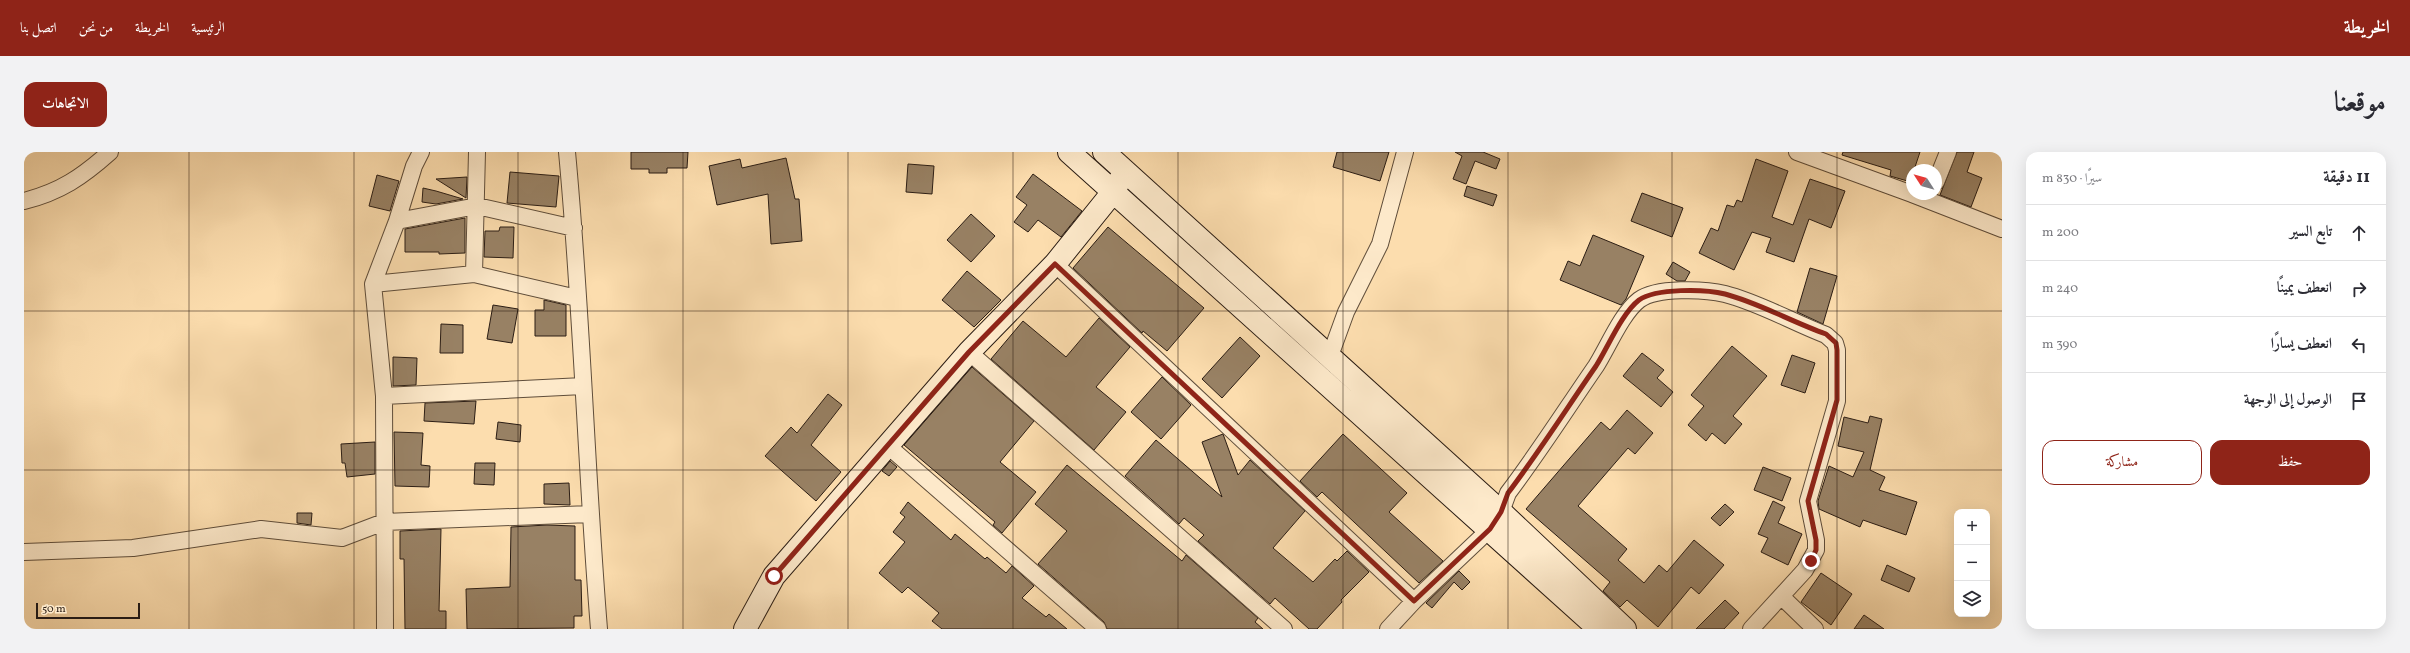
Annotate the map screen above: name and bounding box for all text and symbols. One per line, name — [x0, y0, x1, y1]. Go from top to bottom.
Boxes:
text: الخريطة — [2344, 15, 2390, 41]
text: اتصل بنا — [20, 19, 57, 38]
text: من نحن — [79, 19, 113, 38]
text: الخريطة — [135, 19, 169, 38]
text: الرئيسية — [191, 19, 225, 38]
button: الاتجاهات — [24, 82, 107, 127]
text: موقعنا — [2334, 84, 2386, 123]
north arrow — [1906, 164, 1942, 200]
text: 11 دقيقة — [2323, 166, 2370, 189]
text: سيرًا · 830 m — [2042, 170, 2102, 188]
text: تابع السير — [2290, 222, 2332, 243]
icon: ahead — [2348, 222, 2370, 244]
text: 200 m — [2042, 224, 2079, 242]
text: انعطف يمينًا — [2277, 278, 2332, 299]
icon: right — [2348, 278, 2370, 300]
text: 240 m — [2042, 280, 2078, 298]
text: انعطف يسارًا — [2271, 334, 2332, 355]
icon: left — [2348, 334, 2370, 356]
text: 390 m — [2042, 336, 2077, 354]
text: الوصول إلى الوجهة — [2244, 390, 2332, 411]
icon: arrive — [2348, 390, 2370, 412]
button: مشاركة — [2042, 440, 2202, 485]
button: حفظ — [2210, 440, 2370, 485]
map controls — [1954, 509, 1990, 617]
button: + — [1954, 509, 1990, 545]
button: − — [1954, 545, 1990, 581]
route end — [1802, 552, 1820, 570]
route start — [765, 567, 783, 585]
button: layers — [1954, 581, 1990, 617]
scale bar — [36, 601, 140, 620]
text: 50 m — [42, 602, 66, 617]

